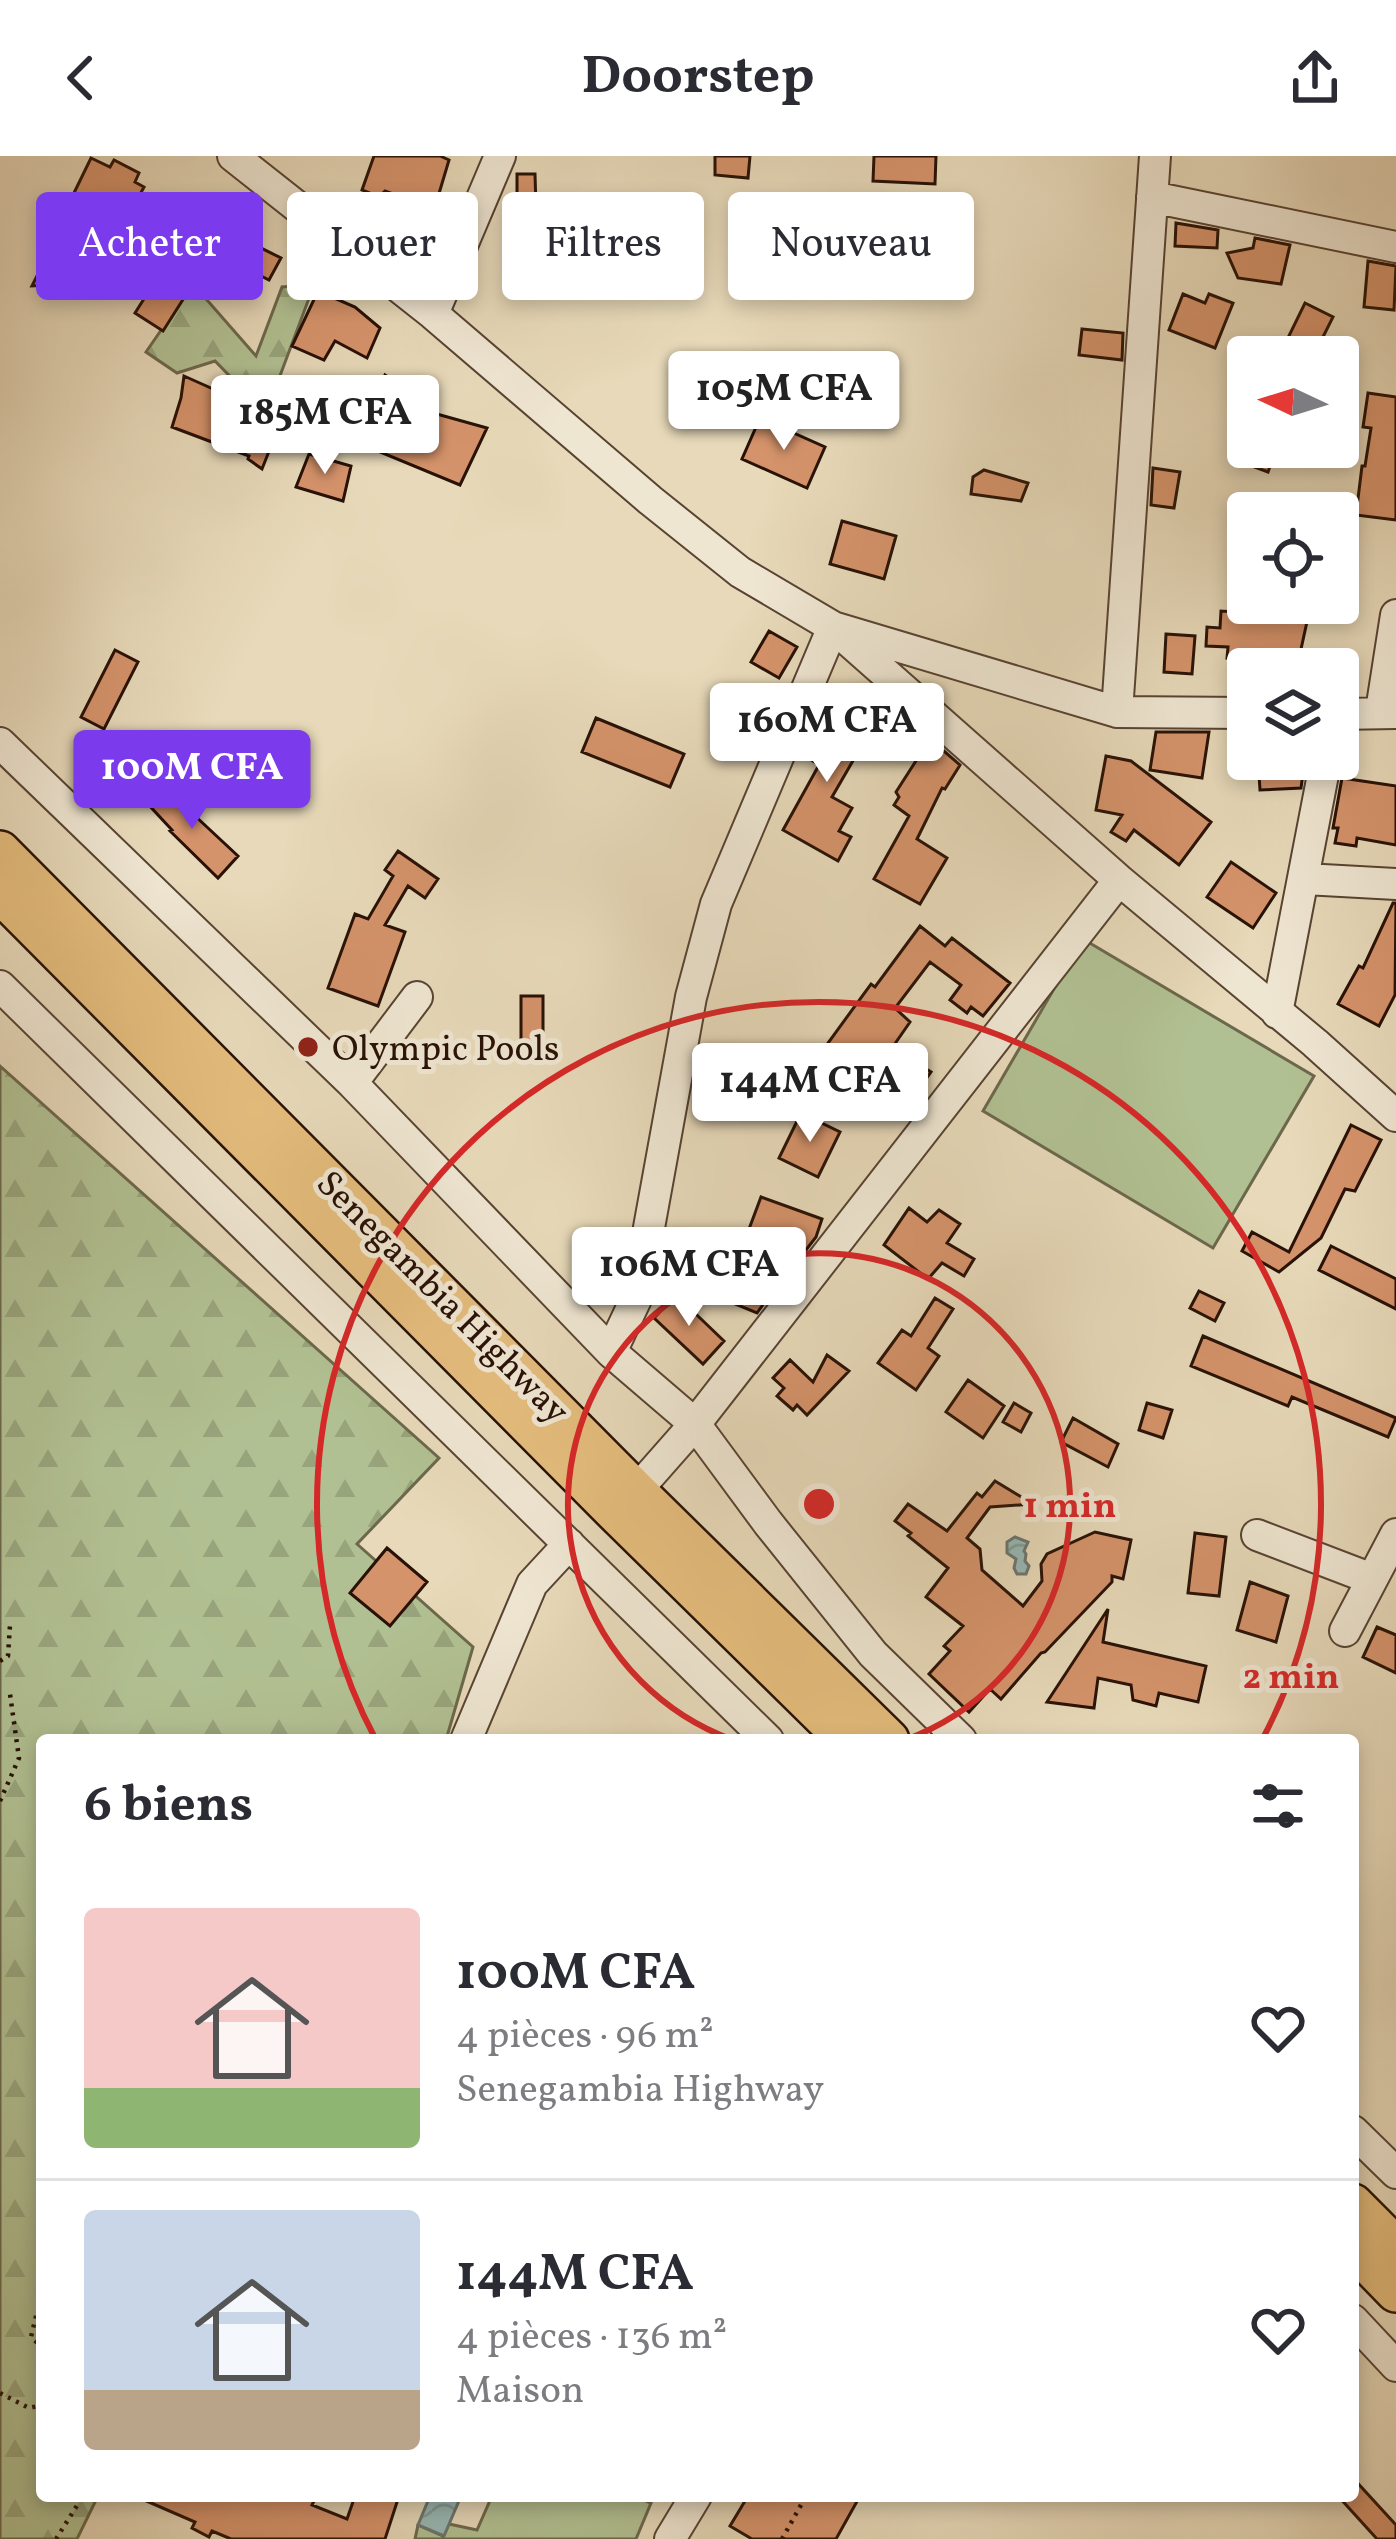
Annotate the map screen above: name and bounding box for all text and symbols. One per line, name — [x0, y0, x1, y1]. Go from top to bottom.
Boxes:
text: Doorstep — [582, 41, 814, 116]
icon: back — [48, 45, 114, 111]
icon: share — [1282, 45, 1348, 111]
chip: Acheter — [36, 192, 263, 300]
chip: Louer — [287, 192, 478, 300]
chip: Filtres — [502, 192, 704, 300]
chip: Nouveau — [728, 192, 974, 300]
north arrow — [1227, 336, 1359, 468]
map controls — [1227, 336, 1359, 780]
pin: 105M CFA — [660, 351, 908, 453]
text: 105M CFA — [695, 363, 873, 417]
pin: 185M CFA — [201, 375, 449, 477]
text: 185M CFA — [238, 387, 412, 441]
button: locate — [1227, 492, 1359, 624]
button: layers — [1227, 648, 1359, 780]
pin: 160M CFA — [703, 683, 951, 785]
text: 160M CFA — [737, 695, 917, 749]
pin: 100M CFA — [68, 730, 316, 832]
text: 100M CFA — [100, 742, 284, 796]
place label: Olympic Pools — [332, 1026, 559, 1076]
marker: Olympic Pools — [295, 1034, 321, 1060]
pin: 144M CFA — [686, 1043, 934, 1145]
text: 144M CFA — [719, 1055, 901, 1109]
street label: Senegambia Highway — [303, 1161, 579, 1437]
pin: 106M CFA — [565, 1227, 813, 1329]
text: 106M CFA — [599, 1239, 779, 1293]
centre of rings — [798, 1483, 840, 1525]
text: 1 min — [1024, 1483, 1116, 1533]
text: 2 min — [1242, 1654, 1340, 1704]
text: 6 biens — [84, 1771, 253, 1842]
icon: filters — [1245, 1773, 1311, 1839]
text: 100M CFA — [456, 1939, 695, 2010]
icon: home — [180, 1956, 324, 2100]
icon: heart — [1245, 1995, 1311, 2061]
text: 4 pièces · 96 m² — [456, 2010, 714, 2064]
text: Senegambia Highway — [456, 2064, 824, 2118]
text: 144M CFA — [456, 2240, 694, 2311]
icon: home — [180, 2258, 324, 2402]
icon: heart — [1245, 2297, 1311, 2363]
text: 4 pièces · 136 m² — [456, 2311, 727, 2365]
text: Maison — [456, 2365, 584, 2419]

